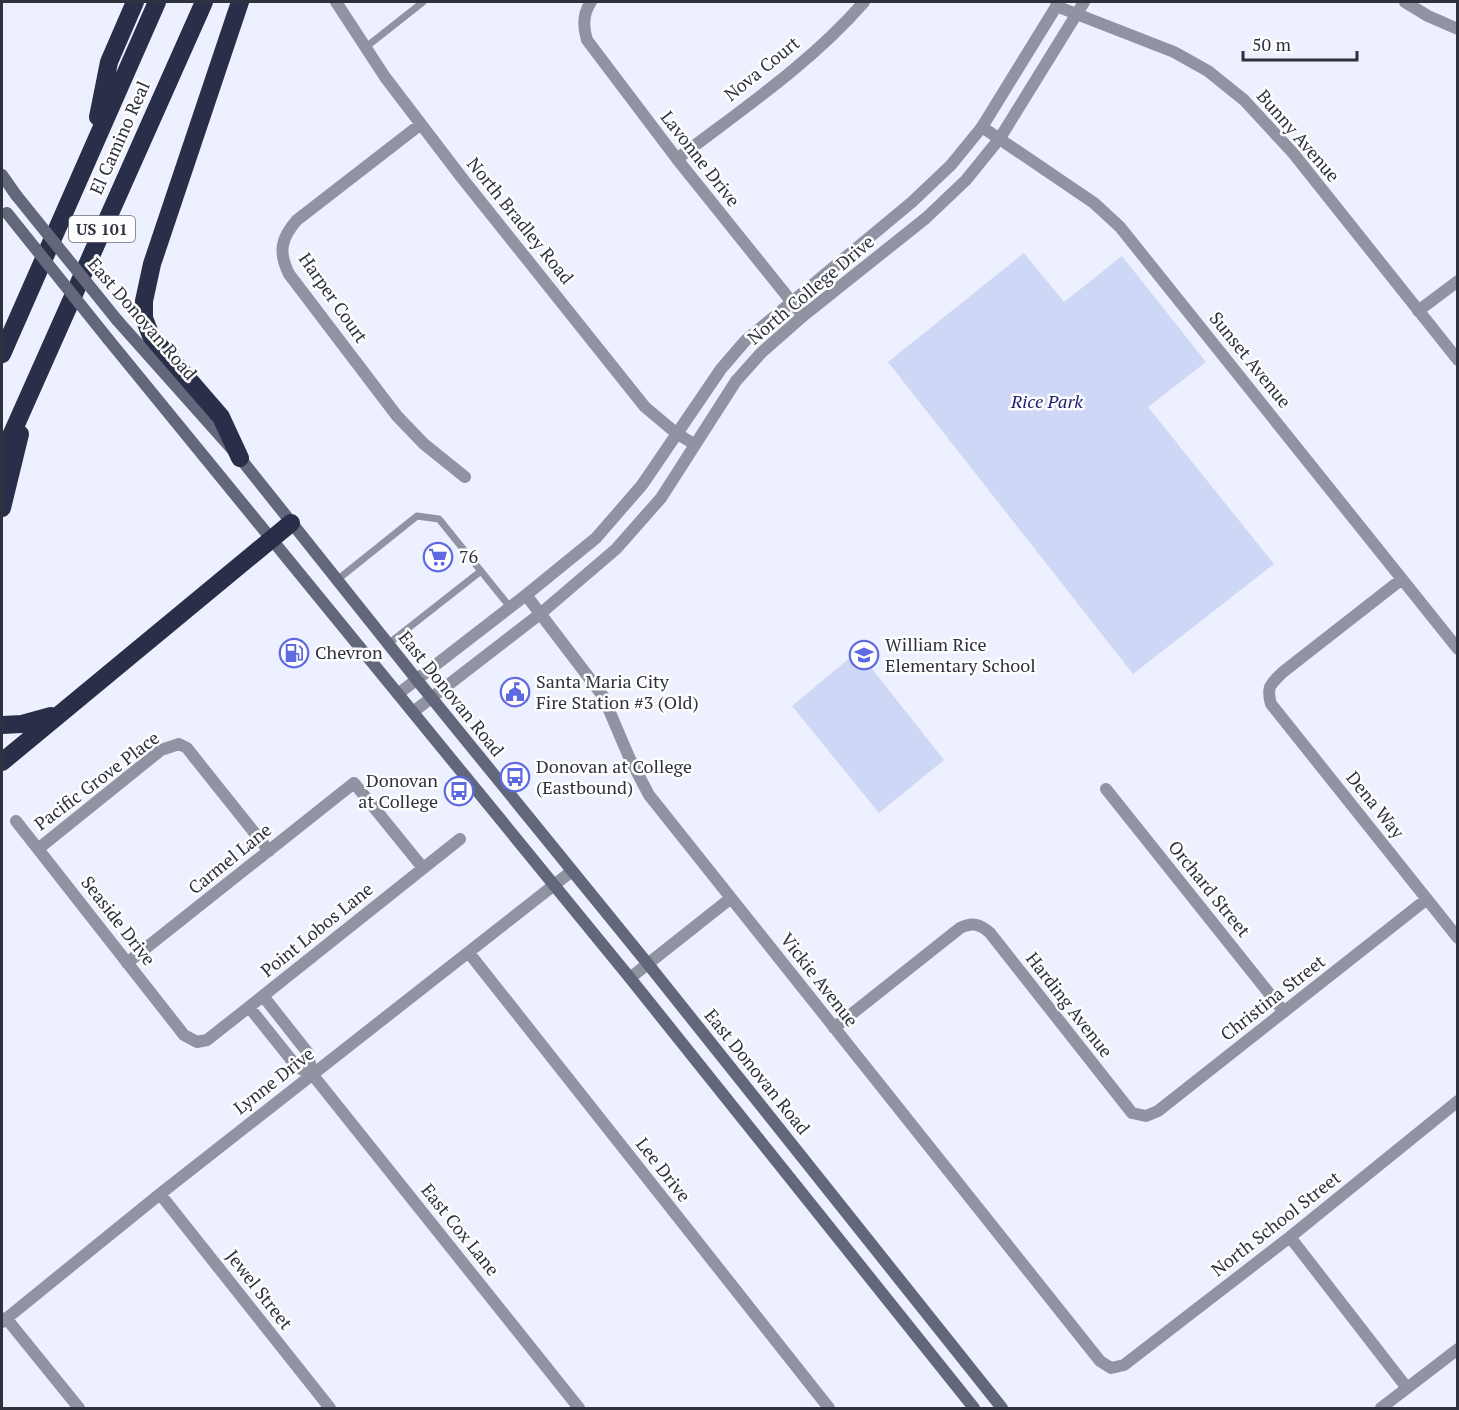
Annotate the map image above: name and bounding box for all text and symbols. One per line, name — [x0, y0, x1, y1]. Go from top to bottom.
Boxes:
scale bar — [1243, 24, 1357, 62]
street label: Nova Court — [719, 30, 804, 106]
text: 50 m — [1252, 32, 1292, 56]
street label: El Camino Real — [83, 77, 155, 198]
street label: Bunny Avenue — [1252, 84, 1345, 187]
street label: Lavonne Drive — [656, 105, 746, 211]
street label: North Bradley Road — [462, 152, 579, 289]
road number: US 101 — [69, 216, 135, 242]
street label: North College Drive — [742, 229, 879, 349]
street label: Harper Court — [294, 248, 374, 347]
street label: East Donovan Road — [83, 252, 203, 385]
street label: Sunset Avenue — [1205, 306, 1297, 412]
park label: Rice Park — [1010, 389, 1083, 413]
supermarket icon: 76 — [422, 541, 454, 573]
place label: 76 — [459, 544, 479, 568]
street label: East Donovan Road — [394, 626, 510, 761]
place label: William Rice Elementary School — [885, 632, 1036, 677]
fuel station icon: Chevron — [278, 637, 310, 669]
school or university icon: William Rice Elementary School — [848, 639, 880, 671]
place label: Chevron — [315, 640, 383, 664]
place label: Santa Maria City Fire Station #3 (Old) — [536, 669, 699, 714]
public building icon: Santa Maria City Fire Station #3 (Old) — [499, 676, 531, 708]
street label: Pacific Grove Place — [29, 725, 164, 835]
place label: Donovan at College (Eastbound) — [536, 754, 692, 799]
bus stop icon: Donovan at College (Eastbound) — [499, 761, 531, 793]
street label: Dena Way — [1341, 766, 1411, 844]
place label: Donovan at College — [358, 768, 438, 813]
bus stop icon: Donovan at College — [443, 775, 475, 807]
street label: Carmel Lane — [183, 817, 276, 899]
street label: Orchard Street — [1163, 835, 1256, 942]
street label: Seaside Drive — [76, 871, 161, 970]
street label: Point Lobos Lane — [255, 877, 377, 982]
street label: Vickie Avenue — [776, 928, 864, 1031]
street label: Harding Avenue — [1021, 947, 1119, 1062]
street label: Christina Street — [1215, 949, 1330, 1046]
street label: East Donovan Road — [700, 1004, 816, 1139]
street label: Lynne Drive — [228, 1041, 319, 1119]
street label: Lee Drive — [631, 1132, 696, 1206]
street label: North School Street — [1206, 1165, 1345, 1281]
street label: East Cox Lane — [416, 1178, 505, 1280]
street label: Jewel Street — [221, 1245, 299, 1334]

